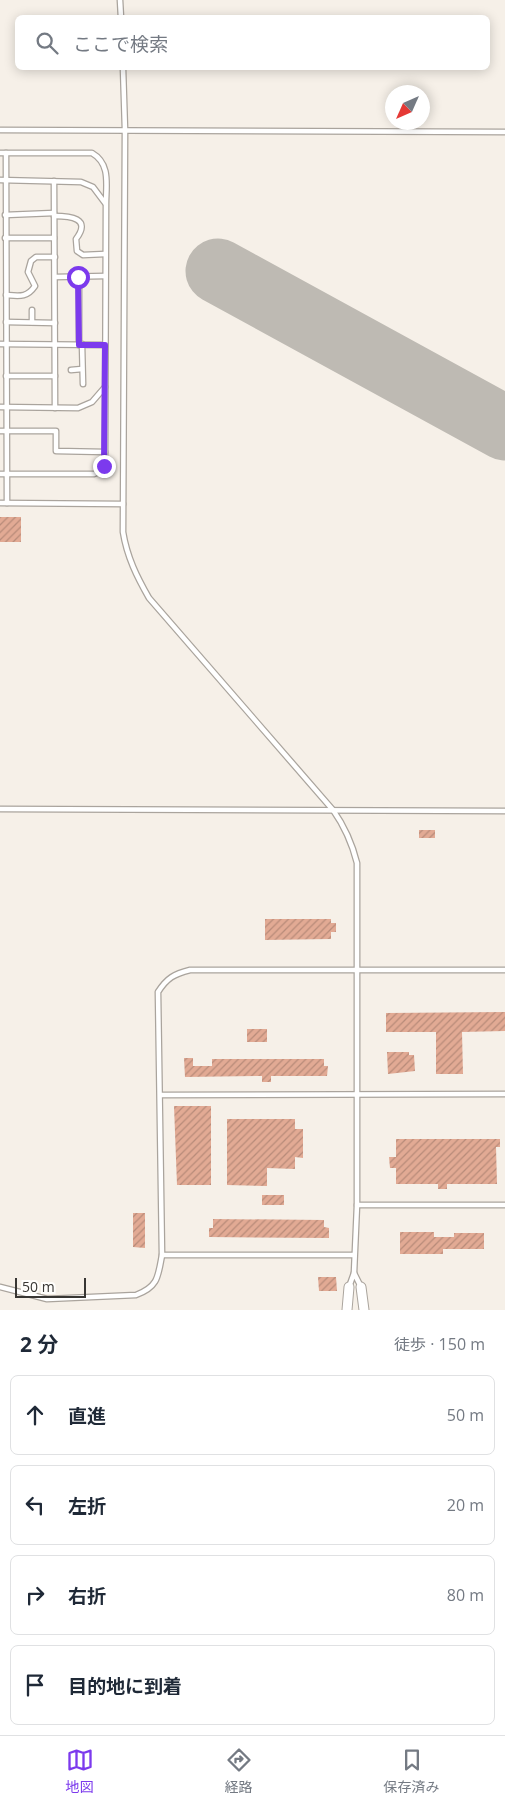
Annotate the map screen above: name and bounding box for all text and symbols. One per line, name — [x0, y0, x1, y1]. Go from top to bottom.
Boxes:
search box — [15, 15, 490, 70]
icon: search — [33, 29, 61, 57]
text: ここで検索 — [73, 31, 168, 57]
north arrow — [385, 85, 430, 130]
route start — [67, 266, 90, 289]
route end — [93, 455, 116, 478]
scale bar — [15, 1275, 86, 1298]
text: 50 m — [22, 1277, 55, 1296]
text: 2 分 — [20, 1330, 58, 1358]
text: 徒歩 · 150 m — [394, 1333, 485, 1355]
icon: ahead — [21, 1401, 49, 1429]
text: 直進 — [68, 1403, 106, 1429]
text: 50 m — [447, 1404, 484, 1426]
icon: left — [21, 1491, 49, 1519]
text: 左折 — [68, 1493, 106, 1519]
text: 20 m — [447, 1494, 484, 1516]
icon: right — [21, 1581, 49, 1609]
text: 右折 — [68, 1583, 106, 1609]
text: 80 m — [447, 1584, 484, 1606]
icon: arrive — [21, 1671, 49, 1699]
text: 目的地に到着 — [68, 1673, 182, 1699]
tab: 地図 — [66, 1746, 94, 1796]
tab: 経路 — [225, 1746, 253, 1796]
tab: 保存済み — [384, 1746, 440, 1796]

